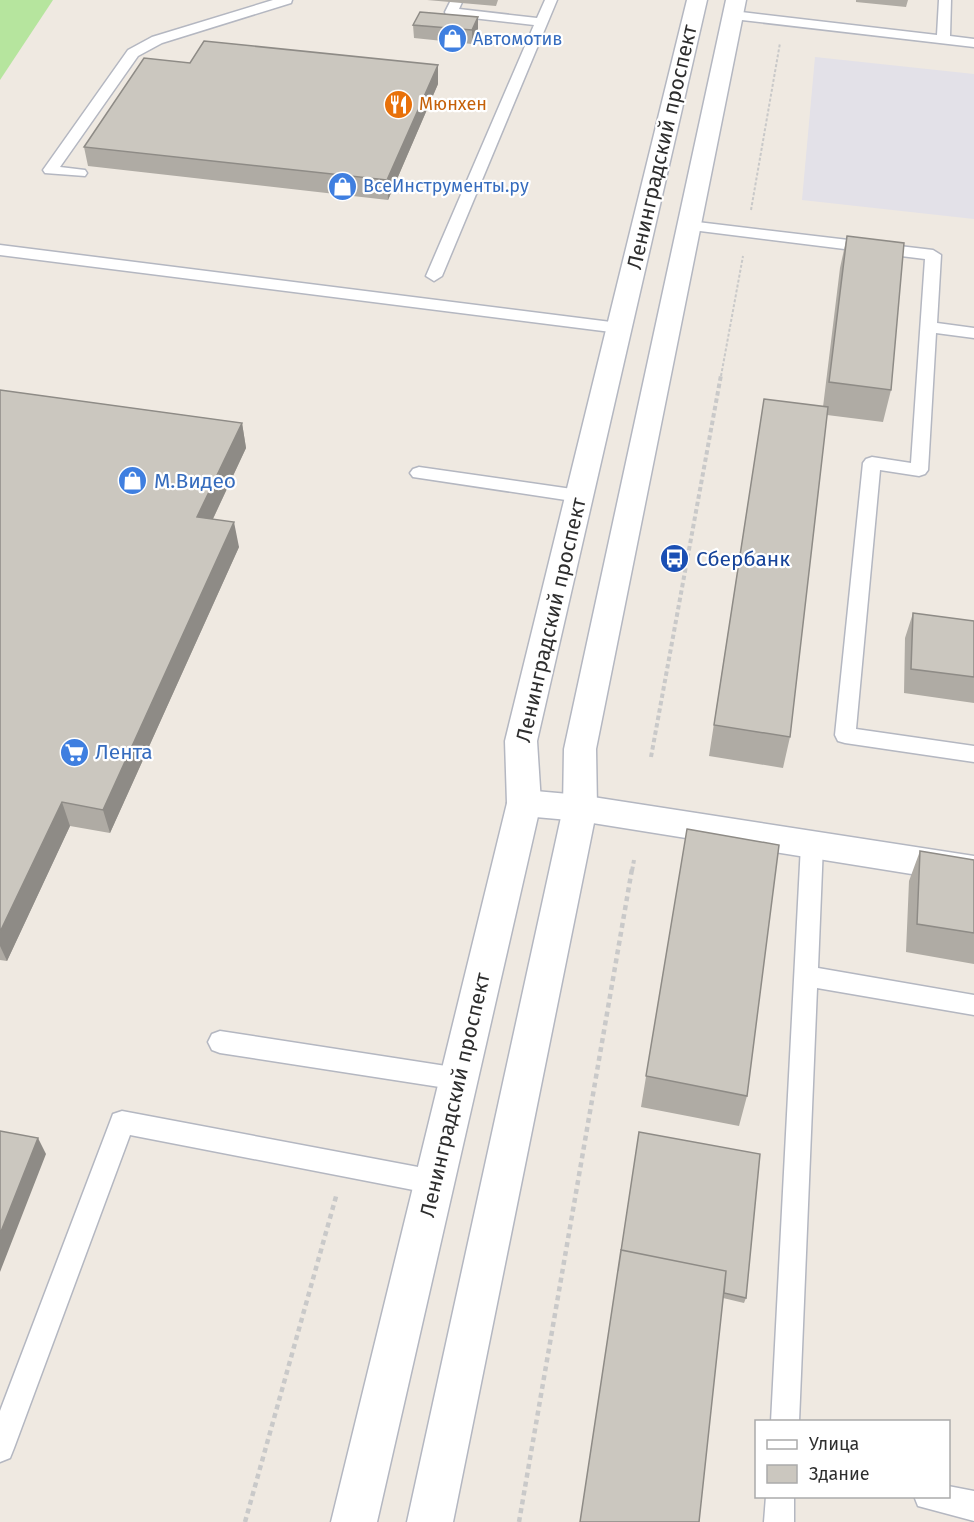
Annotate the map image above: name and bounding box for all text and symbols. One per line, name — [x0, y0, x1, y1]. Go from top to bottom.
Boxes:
street label: Ленинградский проспект — [621, 22, 703, 272]
shop icon: Автомотив — [436, 23, 468, 55]
place label: Автомотив — [473, 28, 563, 50]
restaurant icon: Мюнхен — [382, 88, 414, 120]
place label: Мюнхен — [419, 93, 487, 115]
shop icon: ВсеИнструменты.ру — [326, 170, 358, 202]
place label: ВсеИнструменты.ру — [363, 175, 529, 197]
shop icon: М.Видео — [117, 465, 149, 497]
place label: М.Видео — [154, 468, 236, 494]
street label: Ленинградский проспект — [510, 495, 592, 745]
bus stop icon: Сбербанк — [659, 543, 691, 575]
place label: Сбербанк — [696, 546, 790, 572]
supermarket icon: Лента — [58, 736, 90, 768]
place label: Лента — [95, 739, 153, 765]
street label: Ленинградский проспект — [414, 970, 496, 1220]
legend — [755, 1420, 950, 1498]
text: Улица — [809, 1433, 859, 1455]
text: Здание — [809, 1463, 870, 1485]

